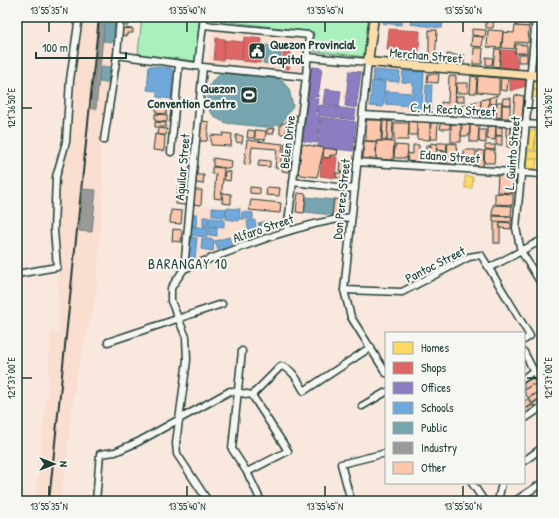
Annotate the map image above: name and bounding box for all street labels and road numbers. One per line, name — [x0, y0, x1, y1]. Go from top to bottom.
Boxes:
street label: Merchan Street — [389, 43, 463, 67]
street label: C. M. Recto Street — [410, 98, 497, 120]
street label: Belen Drive — [275, 114, 299, 170]
street label: L. Guinto Street — [500, 115, 524, 191]
street label: Aguilar Street — [170, 132, 194, 201]
street label: Edano Street — [419, 145, 481, 167]
street label: Don Perez Street — [328, 157, 354, 240]
street label: Alfaro Street — [230, 209, 296, 247]
street label: Pantoc Street — [402, 241, 469, 287]

